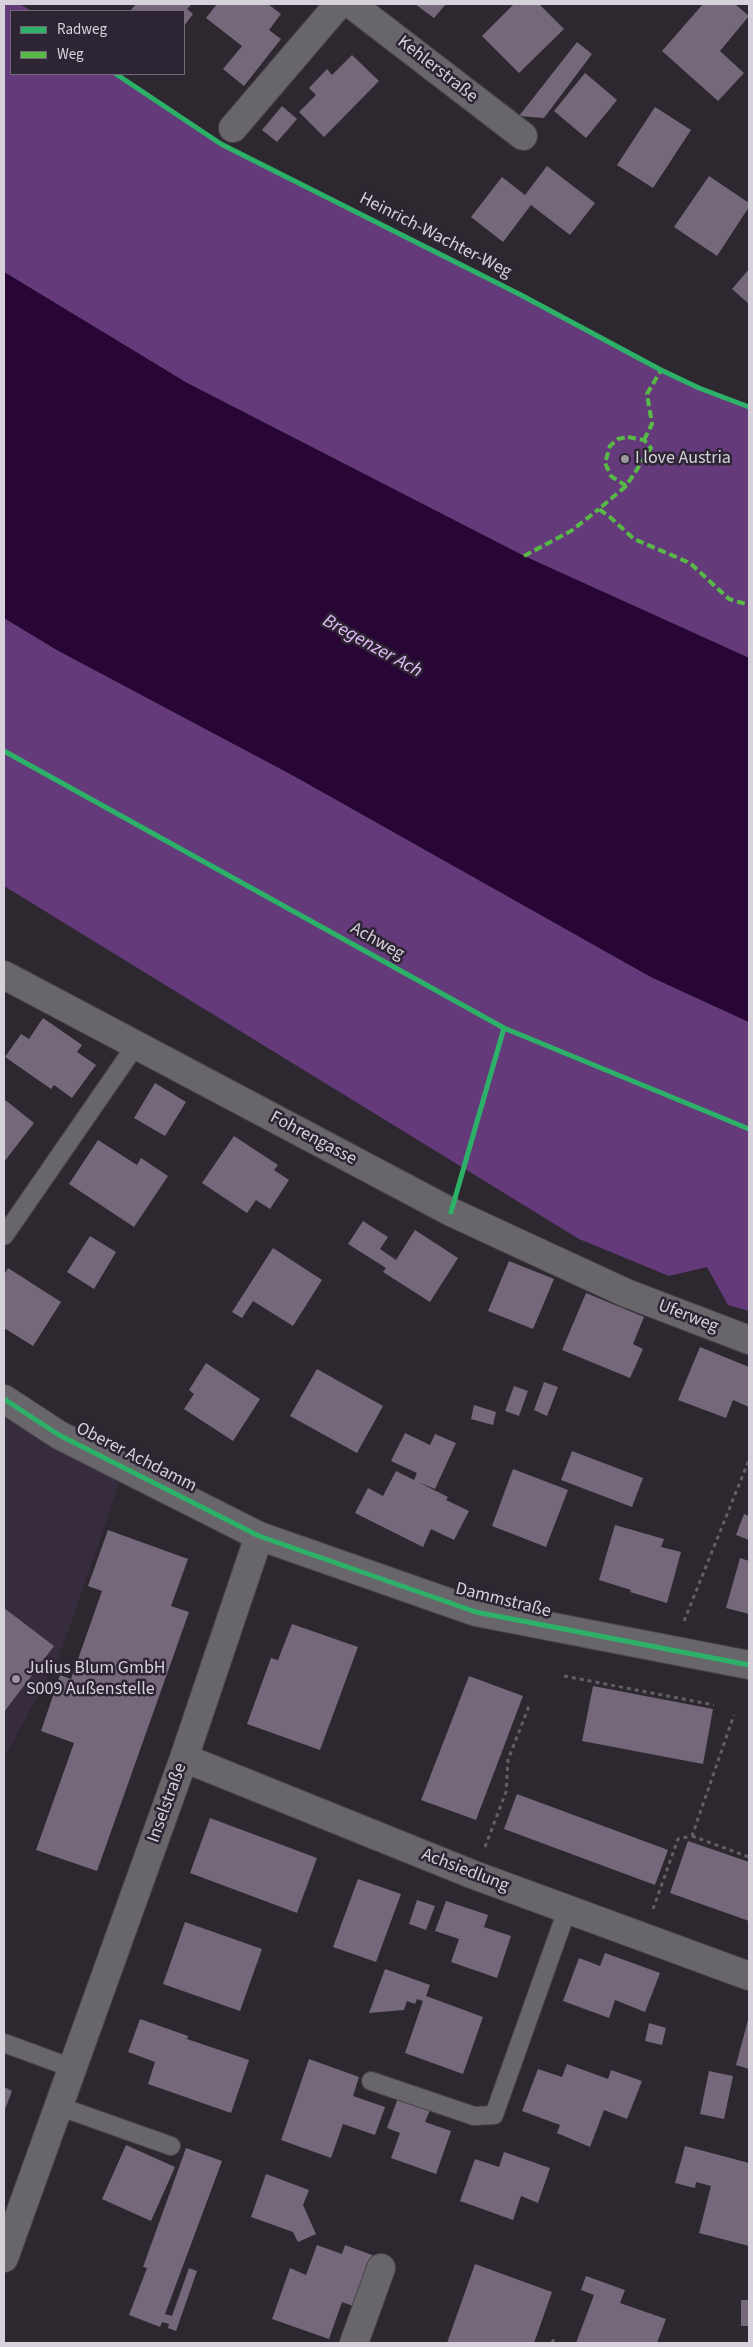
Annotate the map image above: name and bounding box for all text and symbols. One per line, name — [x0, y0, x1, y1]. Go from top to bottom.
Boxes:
legend — [10, 10, 185, 75]
text: Radweg — [57, 19, 107, 40]
street label: Kehlerstraße — [392, 32, 482, 108]
text: Weg — [57, 44, 84, 65]
street label: Heinrich-Wachter-Weg — [355, 188, 515, 284]
place label: I love Austria — [635, 448, 731, 470]
marker: I love Austria — [619, 453, 631, 465]
water label: Bregenzer Ach — [318, 610, 426, 684]
street label: Achweg — [346, 918, 408, 966]
street label: Fohrengasse — [266, 1107, 360, 1171]
street label: Uferweg — [655, 1296, 721, 1338]
street label: Oberer Achdamm — [72, 1418, 200, 1498]
street label: Dammstraße — [453, 1579, 553, 1623]
place label: Julius Blum GmbH S009 Außenstelle — [26, 1658, 166, 1700]
marker: Julius Blum GmbH S009 Außenstelle — [10, 1673, 22, 1685]
street label: Inselstraße — [144, 1760, 192, 1846]
street label: Achsiedlung — [418, 1844, 512, 1898]

